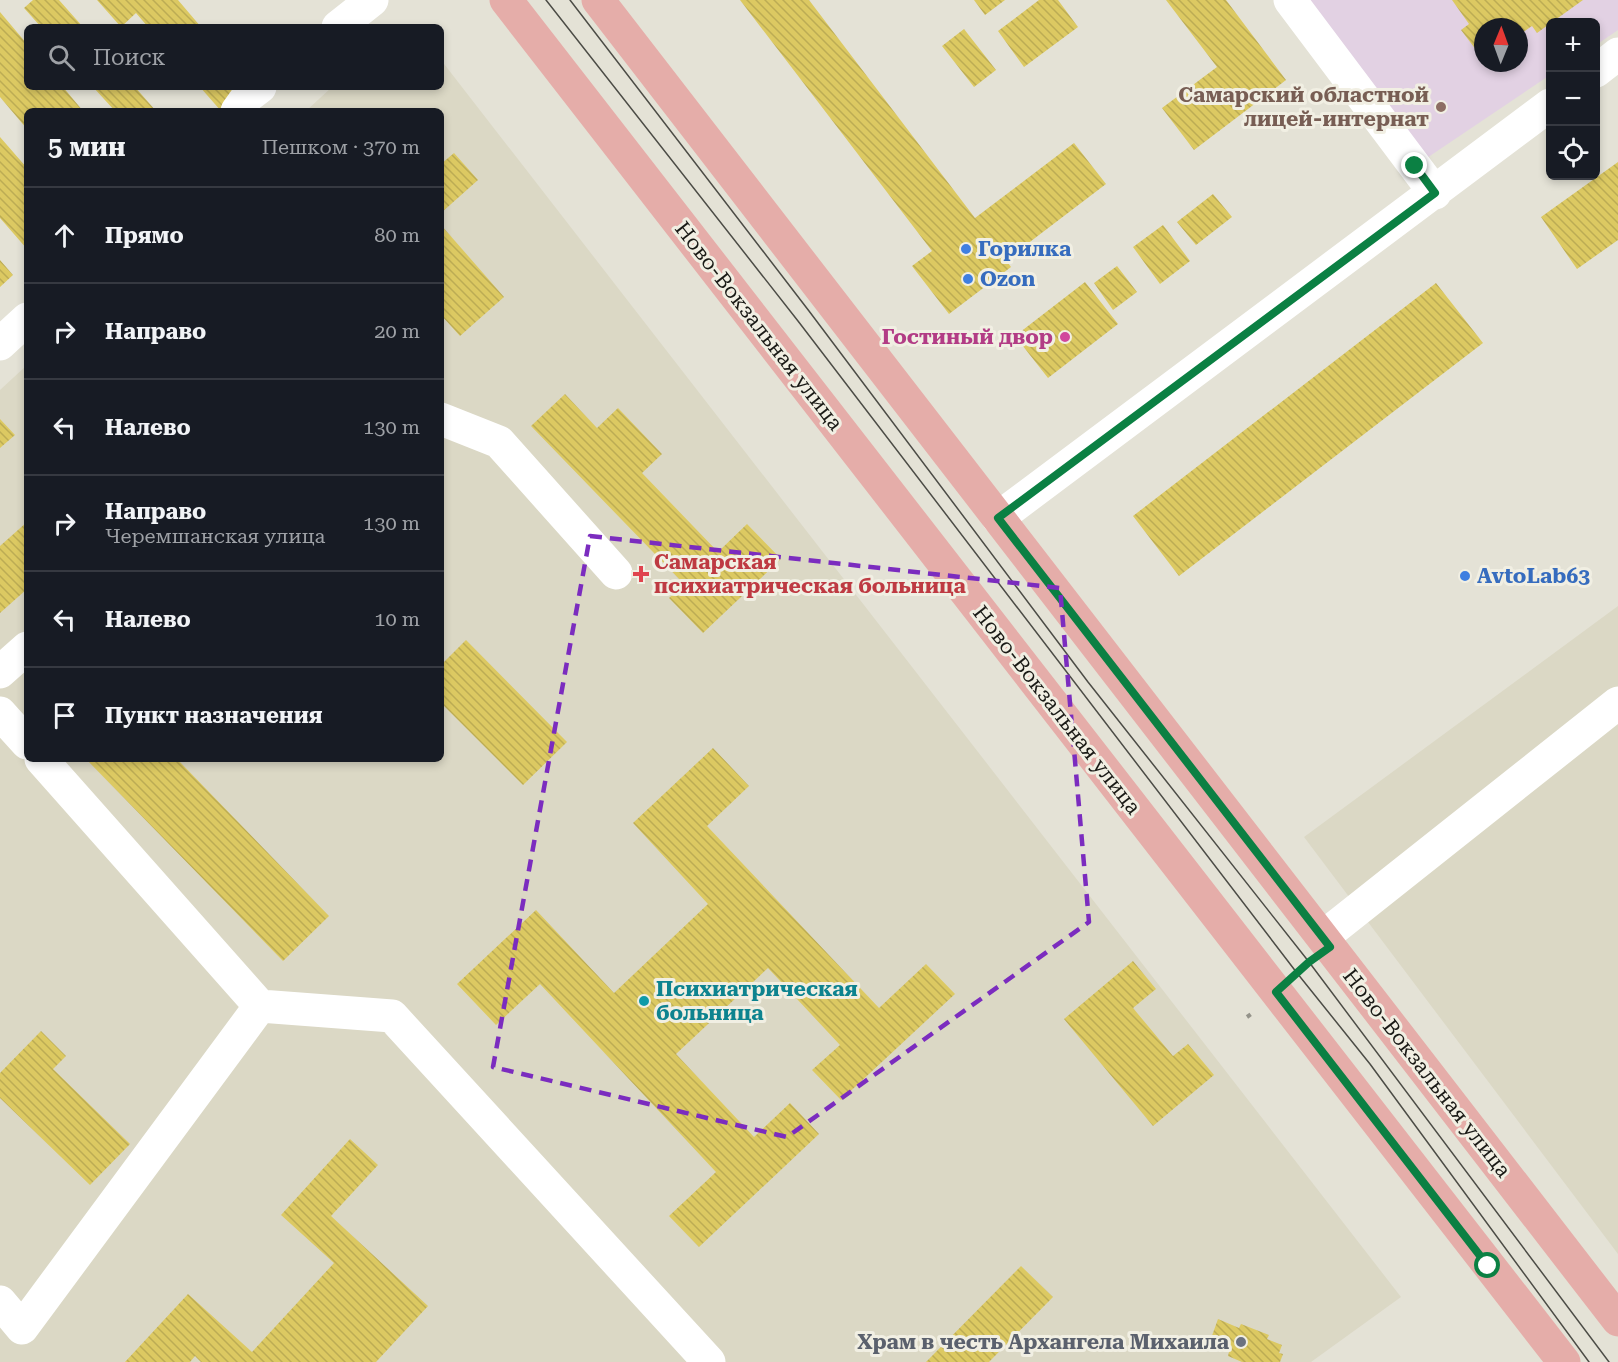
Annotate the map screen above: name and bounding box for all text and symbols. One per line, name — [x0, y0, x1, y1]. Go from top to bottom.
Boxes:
north arrow — [1474, 18, 1528, 72]
map controls — [1546, 18, 1600, 180]
button: + — [1546, 18, 1600, 72]
search box — [24, 24, 444, 90]
icon: search — [45, 41, 78, 74]
text: Поиск — [93, 45, 165, 70]
button: − — [1546, 72, 1600, 126]
place label: Самарский областной лицей-интернат — [1178, 83, 1429, 131]
marker: Самарский областной лицей-интернат — [1434, 100, 1448, 114]
button: locate — [1546, 126, 1600, 180]
text: 5 мин — [48, 132, 126, 162]
text: Пешком · 370 m — [262, 135, 420, 159]
route end — [1401, 152, 1427, 178]
street label: Ново-Вокзальная улица — [670, 217, 848, 435]
icon: ahead — [48, 219, 81, 252]
text: Прямо — [105, 223, 184, 248]
text: 80 m — [374, 223, 420, 247]
place label: Горилка — [978, 237, 1072, 261]
marker: Горилка — [959, 242, 973, 256]
place label: Ozon — [980, 267, 1035, 291]
marker: Ozon — [961, 272, 975, 286]
icon: right — [48, 315, 81, 348]
text: Направо — [105, 319, 206, 344]
text: 20 m — [374, 319, 420, 343]
place label: Гостиный двор — [882, 325, 1053, 349]
marker: Гостиный двор — [1058, 330, 1072, 344]
icon: left — [48, 411, 81, 444]
text: Налево — [105, 415, 191, 440]
text: 130 m — [363, 415, 420, 439]
text: Направо — [105, 499, 206, 524]
icon: right — [48, 507, 81, 540]
text: 130 m — [363, 511, 420, 535]
text: Черемшанская улица — [105, 524, 325, 548]
place label: Самарская психиатрическая больница — [654, 550, 966, 598]
place label: AvtoLab63 — [1477, 564, 1590, 588]
marker: Самарская психиатрическая больница — [632, 565, 650, 583]
marker: AvtoLab63 — [1458, 569, 1472, 583]
street label: Ново-Вокзальная улица — [968, 601, 1146, 819]
icon: left — [48, 603, 81, 636]
text: Налево — [105, 607, 191, 632]
text: 10 m — [374, 607, 420, 631]
icon: arrive — [48, 699, 81, 732]
text: Пункт назначения — [105, 703, 323, 728]
street label: Ново-Вокзальная улица — [1338, 964, 1516, 1182]
place label: Психиатрическая больница — [656, 977, 858, 1025]
marker: Психиатрическая больница — [637, 994, 651, 1008]
route start — [1474, 1252, 1500, 1278]
place label: Храм в честь Архангела Михаила — [857, 1330, 1230, 1354]
marker: Храм в честь Архангела Михаила — [1234, 1335, 1248, 1349]

